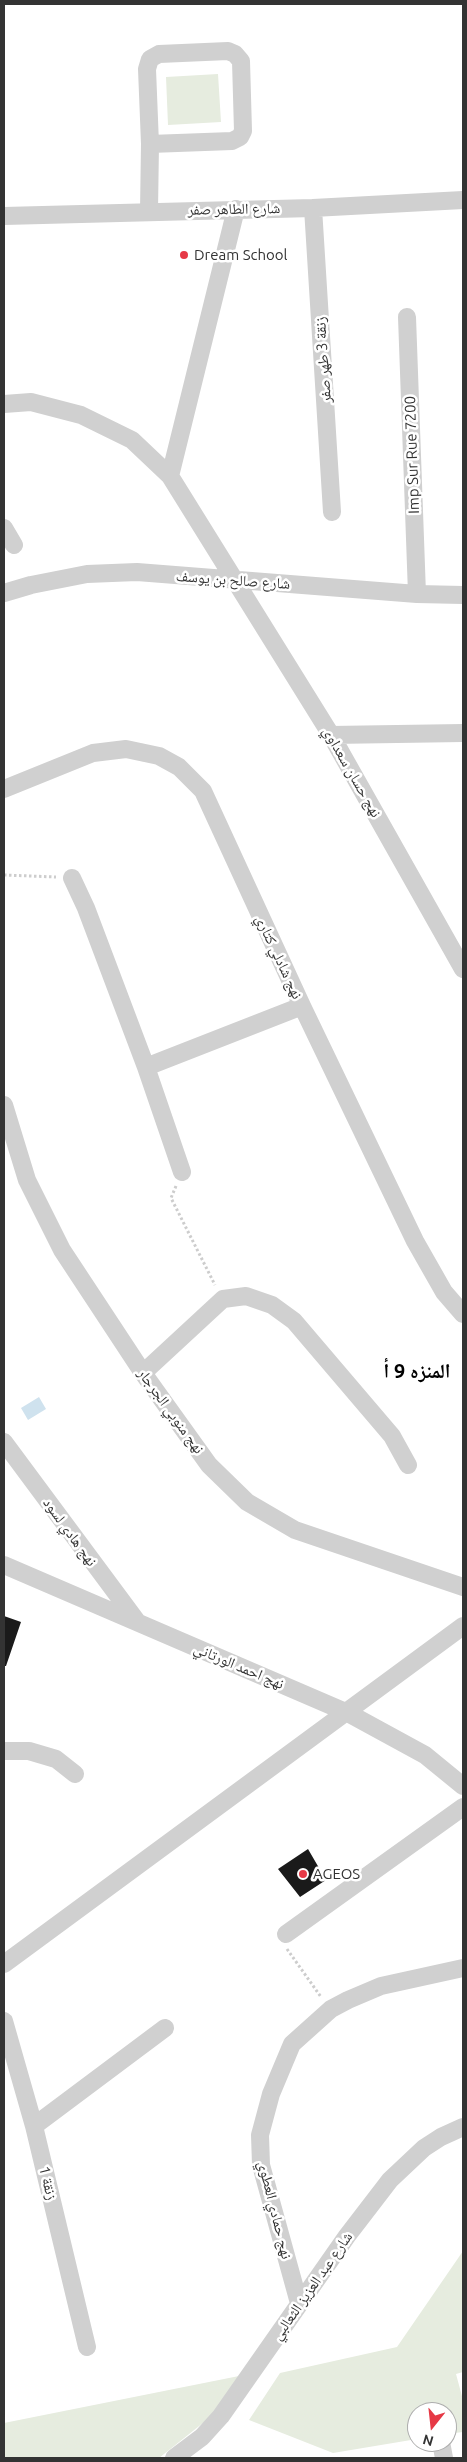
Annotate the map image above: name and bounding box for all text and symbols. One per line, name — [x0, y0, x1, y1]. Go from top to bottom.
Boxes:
street label: شارع الطاهر صفر — [188, 199, 280, 219]
place label: Dream School — [194, 246, 288, 264]
marker: Dream School — [178, 249, 190, 261]
street label: زنقة 3 طهر صفر — [311, 316, 335, 404]
street label: Imp Sur Rue 7200 — [401, 396, 423, 514]
street label: شارع صالح بن يوسف — [175, 567, 291, 593]
street label: نهج حسان سعداوي — [319, 723, 385, 821]
street label: نهج شادلي كتاري — [252, 912, 306, 1002]
district label: المنزه 9 أ — [384, 1359, 450, 1383]
street label: نهج منوبي الجرجار — [134, 1365, 208, 1457]
street label: نهج هادي لسود — [39, 1494, 101, 1570]
street label: نهج احمد الورتاني — [191, 1639, 287, 1693]
place label: AGEOS — [313, 1865, 360, 1883]
marker: AGEOS — [297, 1868, 309, 1880]
street label: نهج حمادي العطوي — [254, 2159, 296, 2261]
street label: زنقة 1 — [35, 2164, 61, 2202]
street label: شارع عبد العزيز الثعالبي — [268, 2228, 356, 2344]
north arrow — [407, 2402, 457, 2452]
text: N — [421, 2431, 435, 2450]

